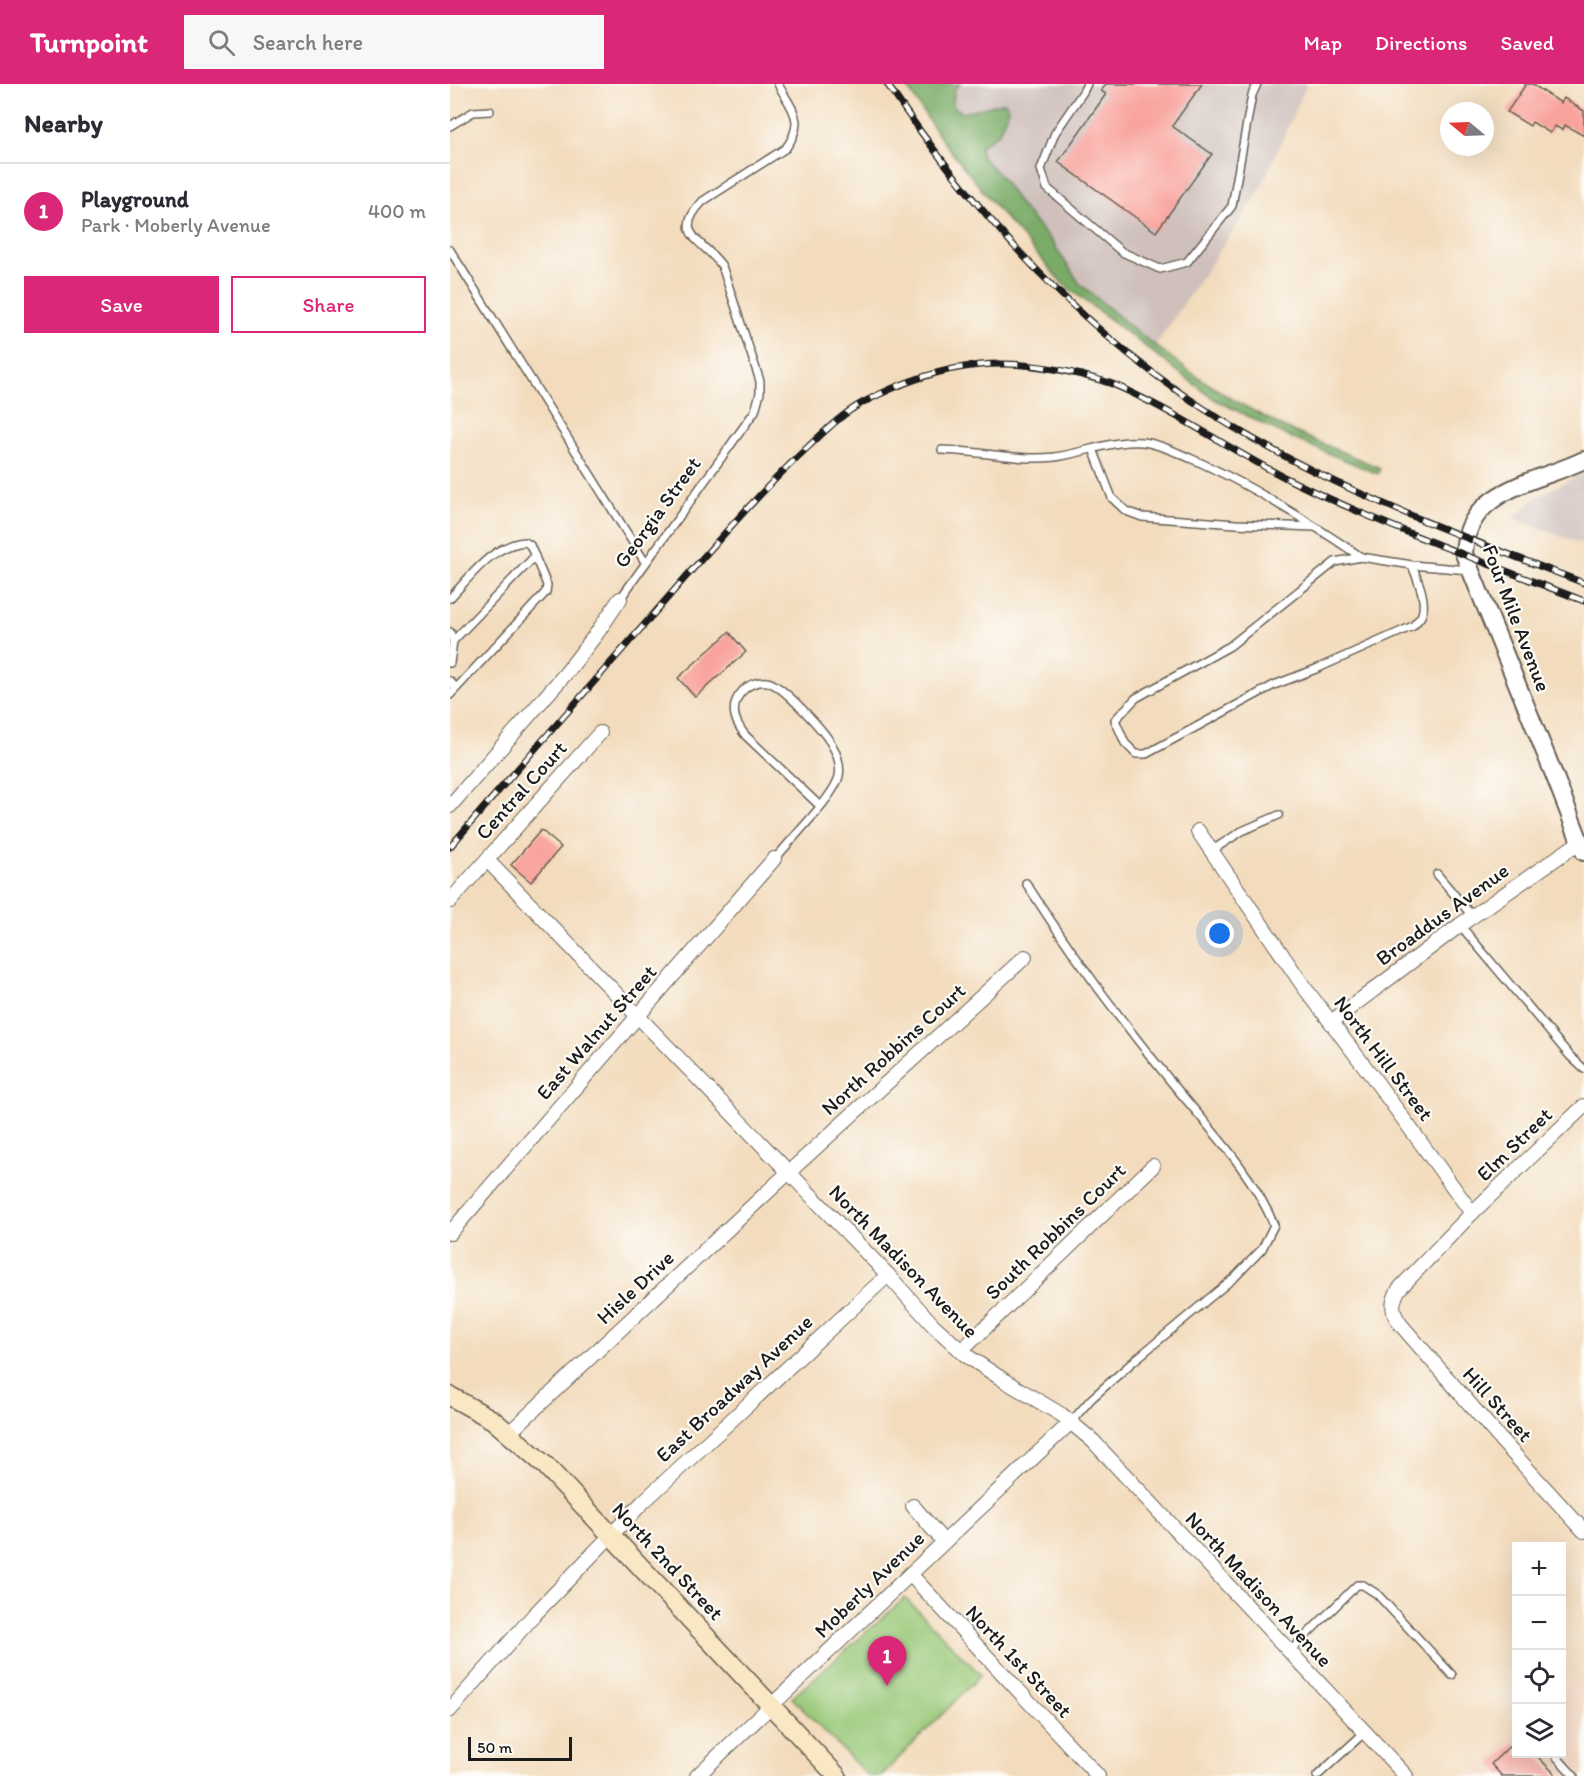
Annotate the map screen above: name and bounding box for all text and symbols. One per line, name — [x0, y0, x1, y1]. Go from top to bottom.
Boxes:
search box — [184, 15, 604, 69]
text: Turnpoint — [30, 25, 148, 59]
icon: search — [205, 26, 238, 59]
text: Search here — [253, 29, 363, 56]
text: Map — [1304, 30, 1342, 55]
text: Directions — [1375, 30, 1467, 55]
text: Saved — [1500, 30, 1554, 55]
north arrow — [1440, 102, 1494, 156]
text: Nearby — [24, 107, 103, 139]
text: Playground — [81, 186, 189, 213]
text: 1 — [39, 199, 48, 223]
text: 400 m — [368, 199, 426, 223]
text: Park · Moberly Avenue — [81, 213, 271, 237]
button: Save — [24, 276, 219, 333]
button: Share — [231, 276, 426, 333]
street label: Georgia Street — [608, 451, 706, 572]
street label: Four Mile Avenue — [1478, 541, 1556, 695]
street label: Central Court — [470, 735, 572, 845]
street label: Broaddus Avenue — [1371, 857, 1513, 971]
your location — [1205, 919, 1234, 948]
street label: East Walnut Street — [531, 959, 662, 1105]
street label: North Robbins Court — [816, 978, 970, 1120]
street label: North Hill Street — [1329, 991, 1439, 1125]
street label: Elm Street — [1471, 1102, 1557, 1186]
street label: South Robbins Court — [980, 1157, 1131, 1305]
street label: North Madison Avenue — [824, 1179, 984, 1343]
street label: Hisle Drive — [591, 1245, 679, 1329]
street label: East Broadway Avenue — [650, 1309, 818, 1467]
street label: Hill Street — [1458, 1361, 1538, 1447]
street label: North 2nd Street — [607, 1497, 729, 1625]
street label: North Madison Avenue — [1180, 1506, 1338, 1672]
street label: Moberly Avenue — [809, 1525, 929, 1643]
map controls — [1512, 1542, 1566, 1758]
button: + — [1512, 1542, 1566, 1596]
button: − — [1512, 1596, 1566, 1650]
street label: North 1st Street — [961, 1600, 1078, 1722]
pin: 1 — [868, 1636, 906, 1686]
button: locate — [1512, 1650, 1566, 1704]
button: layers — [1512, 1704, 1566, 1758]
scale bar — [468, 1734, 572, 1762]
text: 50 m — [477, 1738, 512, 1757]

